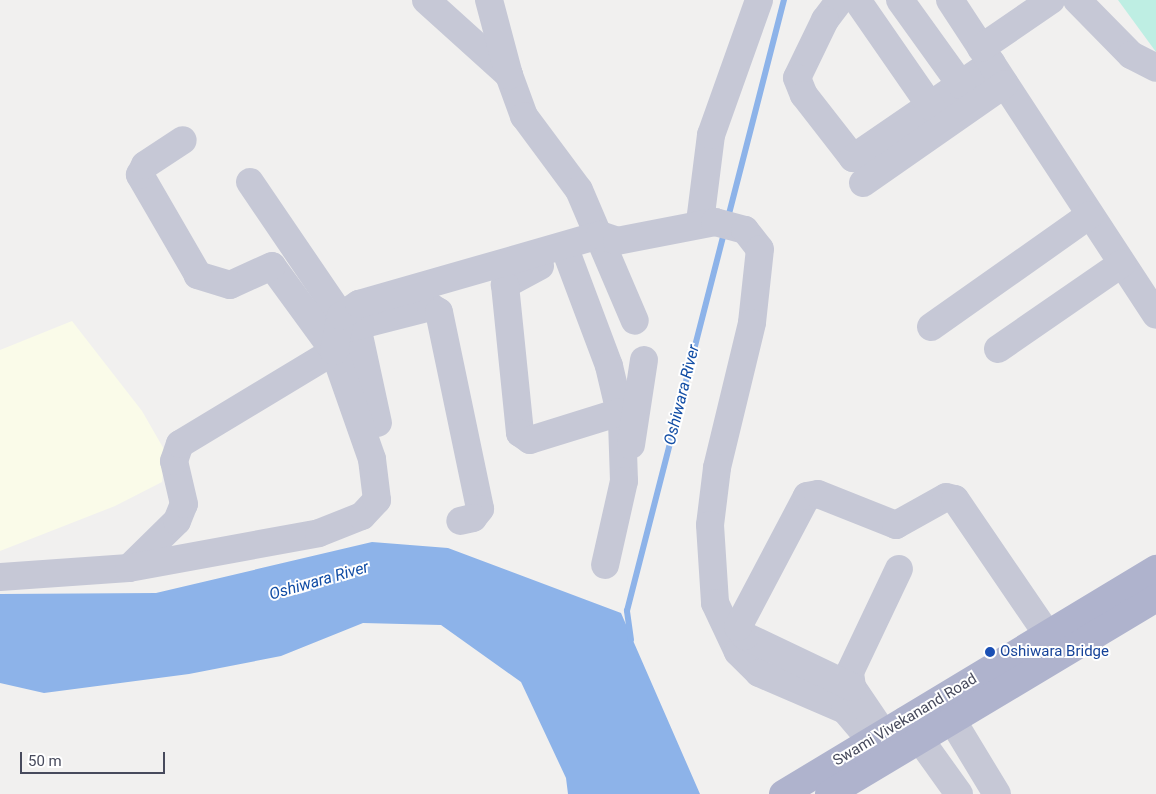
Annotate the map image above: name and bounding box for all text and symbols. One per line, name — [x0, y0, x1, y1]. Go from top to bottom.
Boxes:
water label: Oshiwara River — [660, 343, 704, 447]
water label: Oshiwara River — [267, 558, 371, 604]
place label: Oshiwara Bridge — [1000, 643, 1109, 661]
marker: Oshiwara Bridge — [984, 646, 996, 658]
street label: Swami Vivekanand Road — [830, 670, 980, 770]
scale bar — [22, 742, 168, 774]
text: 50 m — [28, 752, 62, 770]

